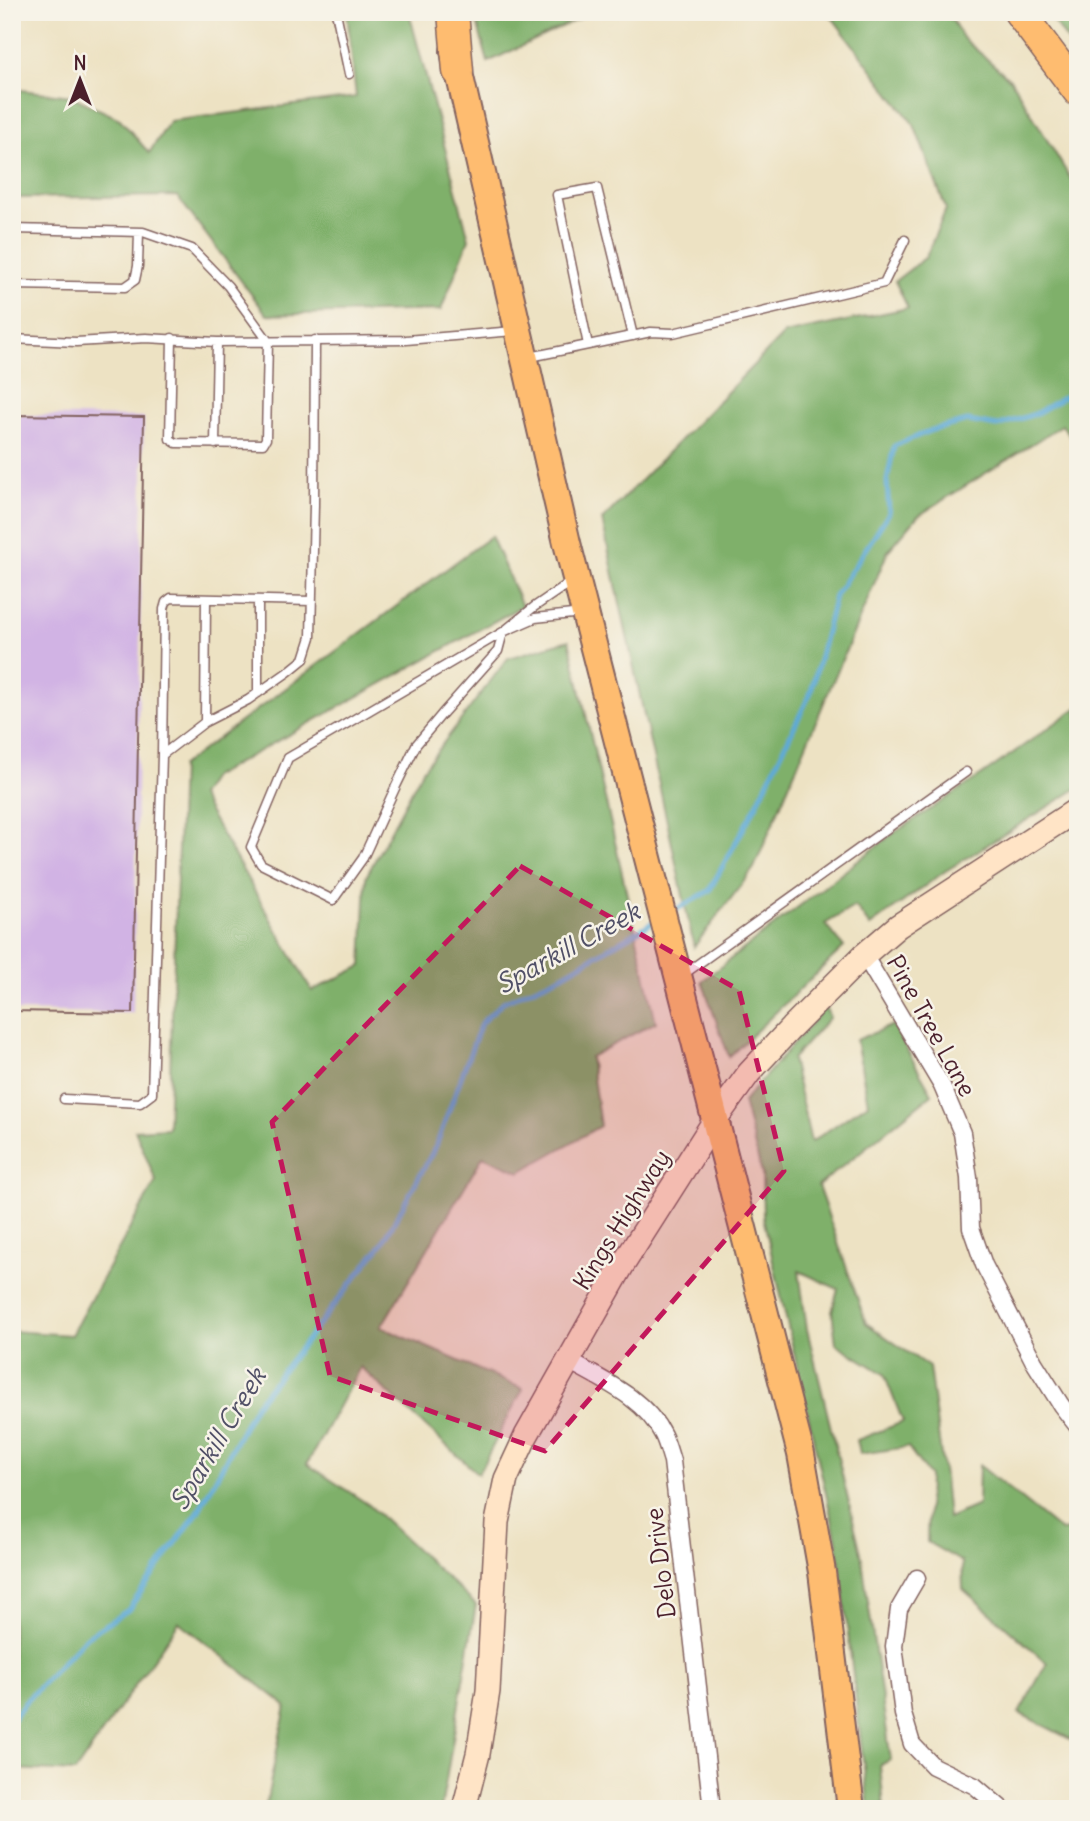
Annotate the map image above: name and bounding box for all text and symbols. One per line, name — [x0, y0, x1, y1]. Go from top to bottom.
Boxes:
north arrow — [46, 46, 116, 116]
text: N — [73, 51, 87, 75]
water label: Sparkill Creek — [490, 894, 647, 1001]
street label: Pine Tree Lane — [881, 949, 983, 1102]
street label: Kings Highway — [566, 1144, 676, 1295]
water label: Sparkill Creek — [162, 1360, 274, 1516]
street label: Delo Drive — [638, 1506, 682, 1620]

